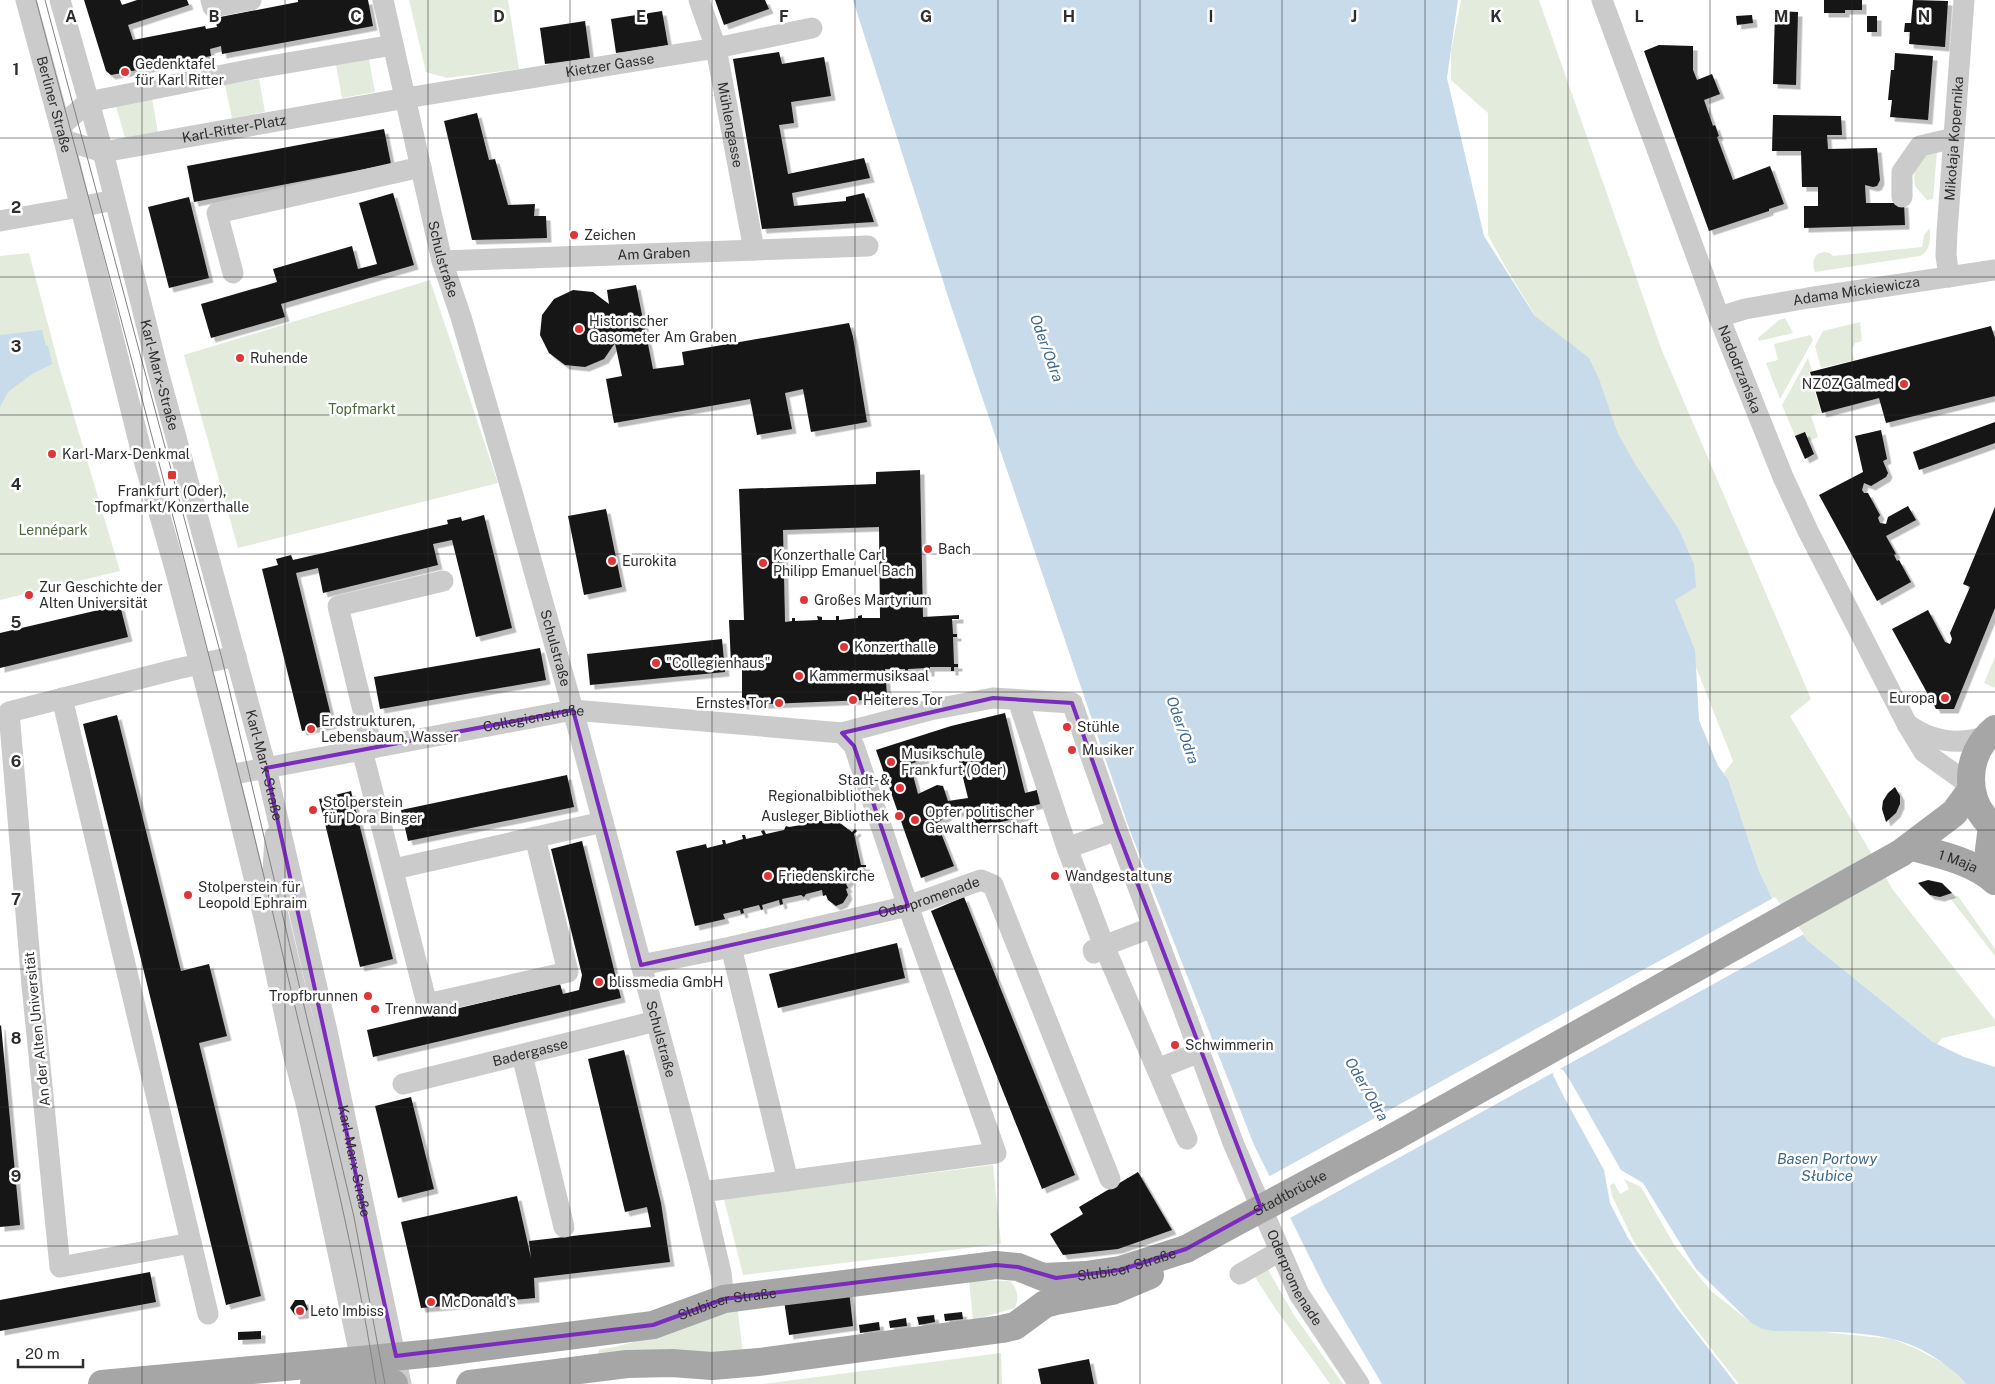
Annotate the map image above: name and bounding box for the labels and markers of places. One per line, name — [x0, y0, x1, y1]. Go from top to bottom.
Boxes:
place label: Gedenktafel für Karl Ritter — [135, 56, 224, 88]
marker: Gedenktafel für Karl Ritter — [119, 66, 131, 78]
place label: Zeichen — [584, 227, 636, 243]
marker: Zeichen — [568, 229, 580, 241]
place label: Historischer Gasometer Am Graben — [589, 313, 737, 345]
marker: Historischer Gasometer Am Graben — [573, 323, 585, 335]
place label: Ruhende — [250, 350, 308, 366]
marker: Ruhende — [234, 352, 246, 364]
place label: NZOZ Galmed — [1802, 376, 1894, 392]
marker: NZOZ Galmed — [1898, 378, 1910, 390]
place label: Karl-Marx-Denkmal — [62, 446, 190, 462]
marker: Karl-Marx-Denkmal — [46, 448, 58, 460]
marker: Frankfurt (Oder), Topfmarkt/Konzerthalle — [166, 469, 178, 481]
place label: Frankfurt (Oder), Topfmarkt/Konzerthalle — [95, 483, 249, 515]
place label: Bach — [938, 541, 971, 557]
marker: Bach — [922, 543, 934, 555]
place label: Konzerthalle Carl Philipp Emanuel Bach — [773, 547, 914, 579]
place label: Eurokita — [622, 553, 677, 569]
marker: Eurokita — [606, 555, 618, 567]
marker: Konzerthalle Carl Philipp Emanuel Bach — [757, 557, 769, 569]
place label: Zur Geschichte der Alten Universität — [39, 579, 163, 611]
marker: Zur Geschichte der Alten Universität — [23, 589, 35, 601]
place label: Großes Martyrium — [814, 592, 932, 608]
marker: Großes Martyrium — [798, 594, 810, 606]
place label: Konzerthalle — [854, 639, 936, 655]
marker: Konzerthalle — [838, 641, 850, 653]
place label: "Collegienhaus" — [666, 655, 770, 671]
marker: "Collegienhaus" — [650, 657, 662, 669]
place label: Kammermusiksaal — [809, 668, 929, 684]
marker: Kammermusiksaal — [793, 670, 805, 682]
place label: Europa — [1889, 690, 1935, 706]
place label: Heiteres Tor — [863, 692, 943, 708]
marker: Europa — [1939, 692, 1951, 704]
marker: Heiteres Tor — [847, 694, 859, 706]
place label: Ernstes Tor — [696, 695, 769, 711]
marker: Ernstes Tor — [773, 697, 785, 709]
place label: Erdstrukturen, Lebensbaum, Wasser — [321, 713, 459, 745]
place label: Stühle — [1077, 719, 1120, 735]
marker: Stühle — [1061, 721, 1073, 733]
marker: Erdstrukturen, Lebensbaum, Wasser — [305, 723, 317, 735]
place label: Musiker — [1082, 742, 1134, 758]
marker: Musiker — [1066, 744, 1078, 756]
place label: Musikschule Frankfurt (Oder) — [901, 746, 1007, 778]
marker: Musikschule Frankfurt (Oder) — [885, 756, 897, 768]
place label: Stadt- & Regionalbibliothek — [768, 772, 890, 804]
marker: Stadt- & Regionalbibliothek — [894, 782, 906, 794]
place label: Stolperstein für Dora Binger — [323, 794, 423, 826]
marker: Stolperstein für Dora Binger — [307, 804, 319, 816]
place label: Opfer politischer Gewaltherrschaft — [925, 804, 1038, 836]
place label: Ausleger Bibliothek — [761, 808, 889, 824]
marker: Ausleger Bibliothek — [893, 810, 905, 822]
marker: Opfer politischer Gewaltherrschaft — [909, 814, 921, 826]
place label: Friedenskirche — [778, 868, 875, 884]
place label: Wandgestaltung — [1065, 868, 1173, 884]
marker: Friedenskirche — [762, 870, 774, 882]
marker: Wandgestaltung — [1049, 870, 1061, 882]
place label: Stolperstein für Leopold Ephraim — [198, 879, 307, 911]
marker: Stolperstein für Leopold Ephraim — [182, 889, 194, 901]
place label: blissmedia GmbH — [609, 974, 724, 990]
marker: blissmedia GmbH — [593, 976, 605, 988]
place label: Tropfbrunnen — [269, 988, 358, 1004]
marker: Tropfbrunnen — [362, 990, 374, 1002]
place label: Trennwand — [385, 1001, 457, 1017]
marker: Trennwand — [369, 1003, 381, 1015]
place label: Schwimmerin — [1185, 1037, 1273, 1053]
marker: Schwimmerin — [1169, 1039, 1181, 1051]
place label: McDonald's — [441, 1294, 516, 1310]
marker: McDonald's — [425, 1296, 437, 1308]
place label: Leto Imbiss — [310, 1303, 384, 1319]
marker: Leto Imbiss — [294, 1305, 306, 1317]

